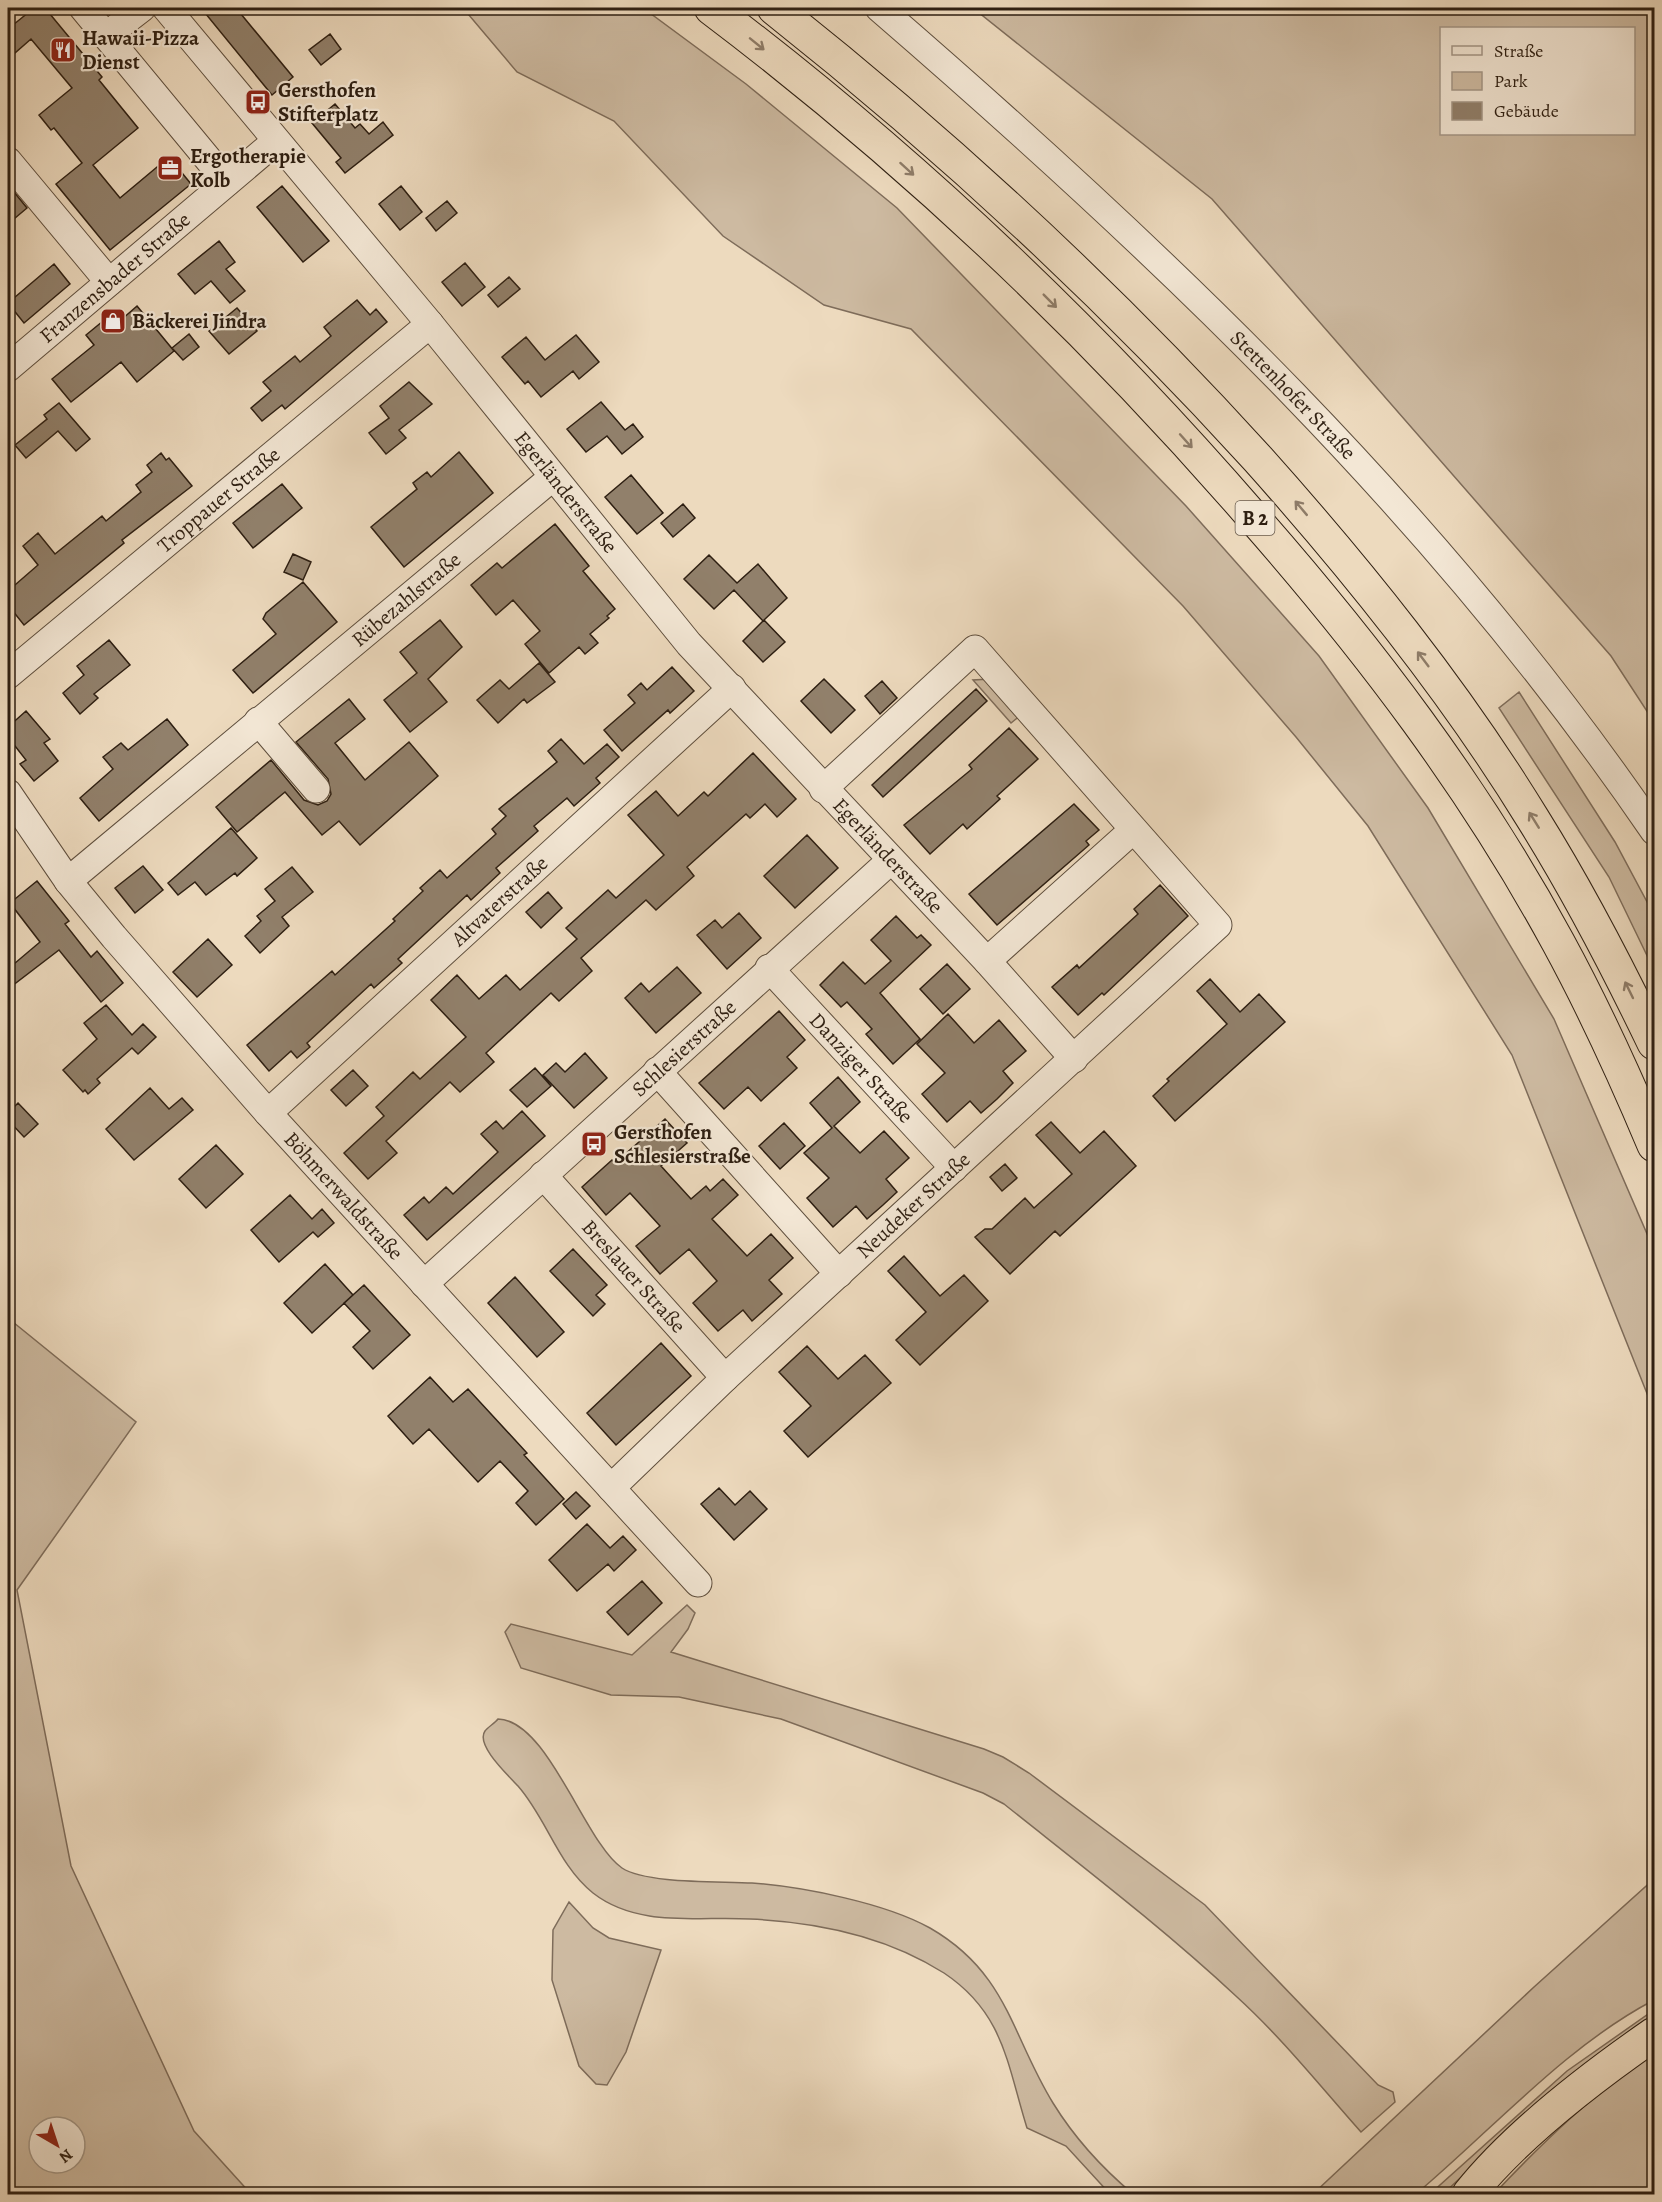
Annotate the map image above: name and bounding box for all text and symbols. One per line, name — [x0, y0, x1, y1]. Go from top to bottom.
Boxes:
place label: Hawaii-Pizza Dienst — [82, 24, 200, 76]
legend — [1440, 27, 1635, 135]
restaurant icon: Hawaii-Pizza Dienst — [48, 35, 78, 65]
one-way arrow — [749, 37, 764, 51]
text: Straße — [1494, 39, 1543, 63]
text: Park — [1494, 69, 1528, 93]
place label: Gersthofen Stifterplatz — [278, 76, 379, 128]
bus stop icon: Gersthofen Stifterplatz — [243, 87, 273, 117]
text: Gebäude — [1494, 99, 1559, 123]
place label: Ergotherapie Kolb — [190, 142, 306, 194]
office icon: Ergotherapie Kolb — [155, 153, 185, 183]
one-way arrow — [899, 162, 914, 176]
street label: Franzensbader Straße — [33, 206, 196, 349]
one-way arrow — [1043, 294, 1057, 309]
shop icon: Bäckerei Jindra — [98, 306, 128, 336]
place label: Bäckerei Jindra — [132, 307, 267, 335]
street label: Stettenhofer Straße — [1224, 324, 1362, 466]
street label: Egerländerstraße — [508, 425, 624, 559]
one-way arrow — [1179, 433, 1193, 448]
street label: Troppauer Straße — [151, 441, 286, 559]
one-way arrow — [1294, 500, 1307, 516]
road number: B 2 — [1236, 501, 1274, 535]
street label: Rübezahlstraße — [345, 546, 467, 653]
one-way arrow — [1417, 652, 1429, 668]
street label: Egerländerstraße — [827, 792, 949, 920]
one-way arrow — [1527, 812, 1539, 829]
street label: Altvaterstraße — [444, 849, 554, 953]
one-way arrow — [1623, 982, 1635, 999]
street label: Schlesierstraße — [626, 993, 742, 1103]
street label: Danziger Straße — [803, 1006, 920, 1129]
place label: Gersthofen Schlesierstraße — [614, 1118, 751, 1170]
street label: Böhmerwaldstraße — [278, 1125, 410, 1266]
bus stop icon: Gersthofen Schlesierstraße — [579, 1129, 609, 1159]
street label: Neudeker Straße — [850, 1146, 976, 1265]
street label: Breslauer Straße — [575, 1213, 692, 1339]
north arrow — [27, 2115, 87, 2175]
text: N — [54, 2144, 77, 2168]

